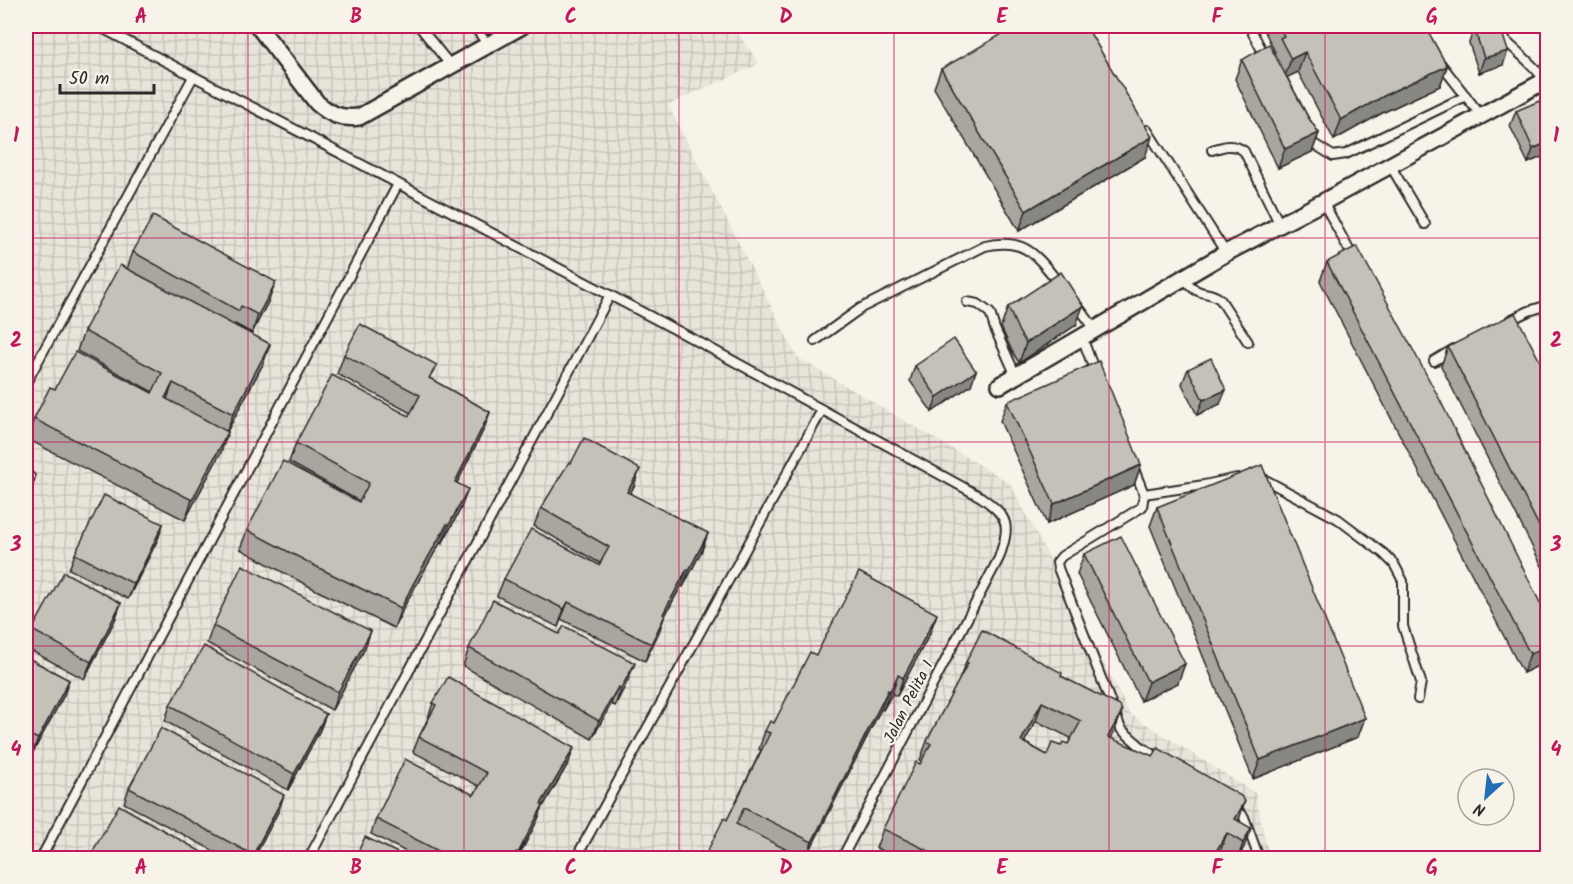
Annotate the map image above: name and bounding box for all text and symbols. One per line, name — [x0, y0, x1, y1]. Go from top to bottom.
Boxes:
text: A — [135, 2, 147, 34]
text: B — [350, 2, 362, 34]
text: C — [565, 2, 577, 34]
text: D — [779, 2, 793, 34]
text: E — [996, 2, 1008, 34]
text: F — [1212, 2, 1224, 34]
text: G — [1426, 2, 1438, 34]
scale bar — [60, 57, 154, 95]
text: 50 m — [69, 65, 109, 94]
text: 1 — [13, 121, 19, 153]
text: 1 — [1553, 121, 1559, 153]
text: 2 — [10, 326, 22, 358]
text: 2 — [1550, 326, 1562, 358]
text: 3 — [10, 530, 22, 562]
text: 3 — [1550, 530, 1562, 562]
street label: Jalan Pelita I — [877, 656, 941, 748]
text: 4 — [11, 735, 22, 767]
text: 4 — [1551, 735, 1562, 767]
north arrow — [1456, 767, 1516, 827]
text: N — [1470, 796, 1490, 822]
text: A — [135, 853, 147, 884]
text: B — [350, 853, 362, 884]
text: C — [565, 853, 577, 884]
text: D — [779, 853, 793, 884]
text: E — [996, 853, 1008, 884]
text: F — [1212, 853, 1224, 884]
text: G — [1426, 853, 1438, 884]

